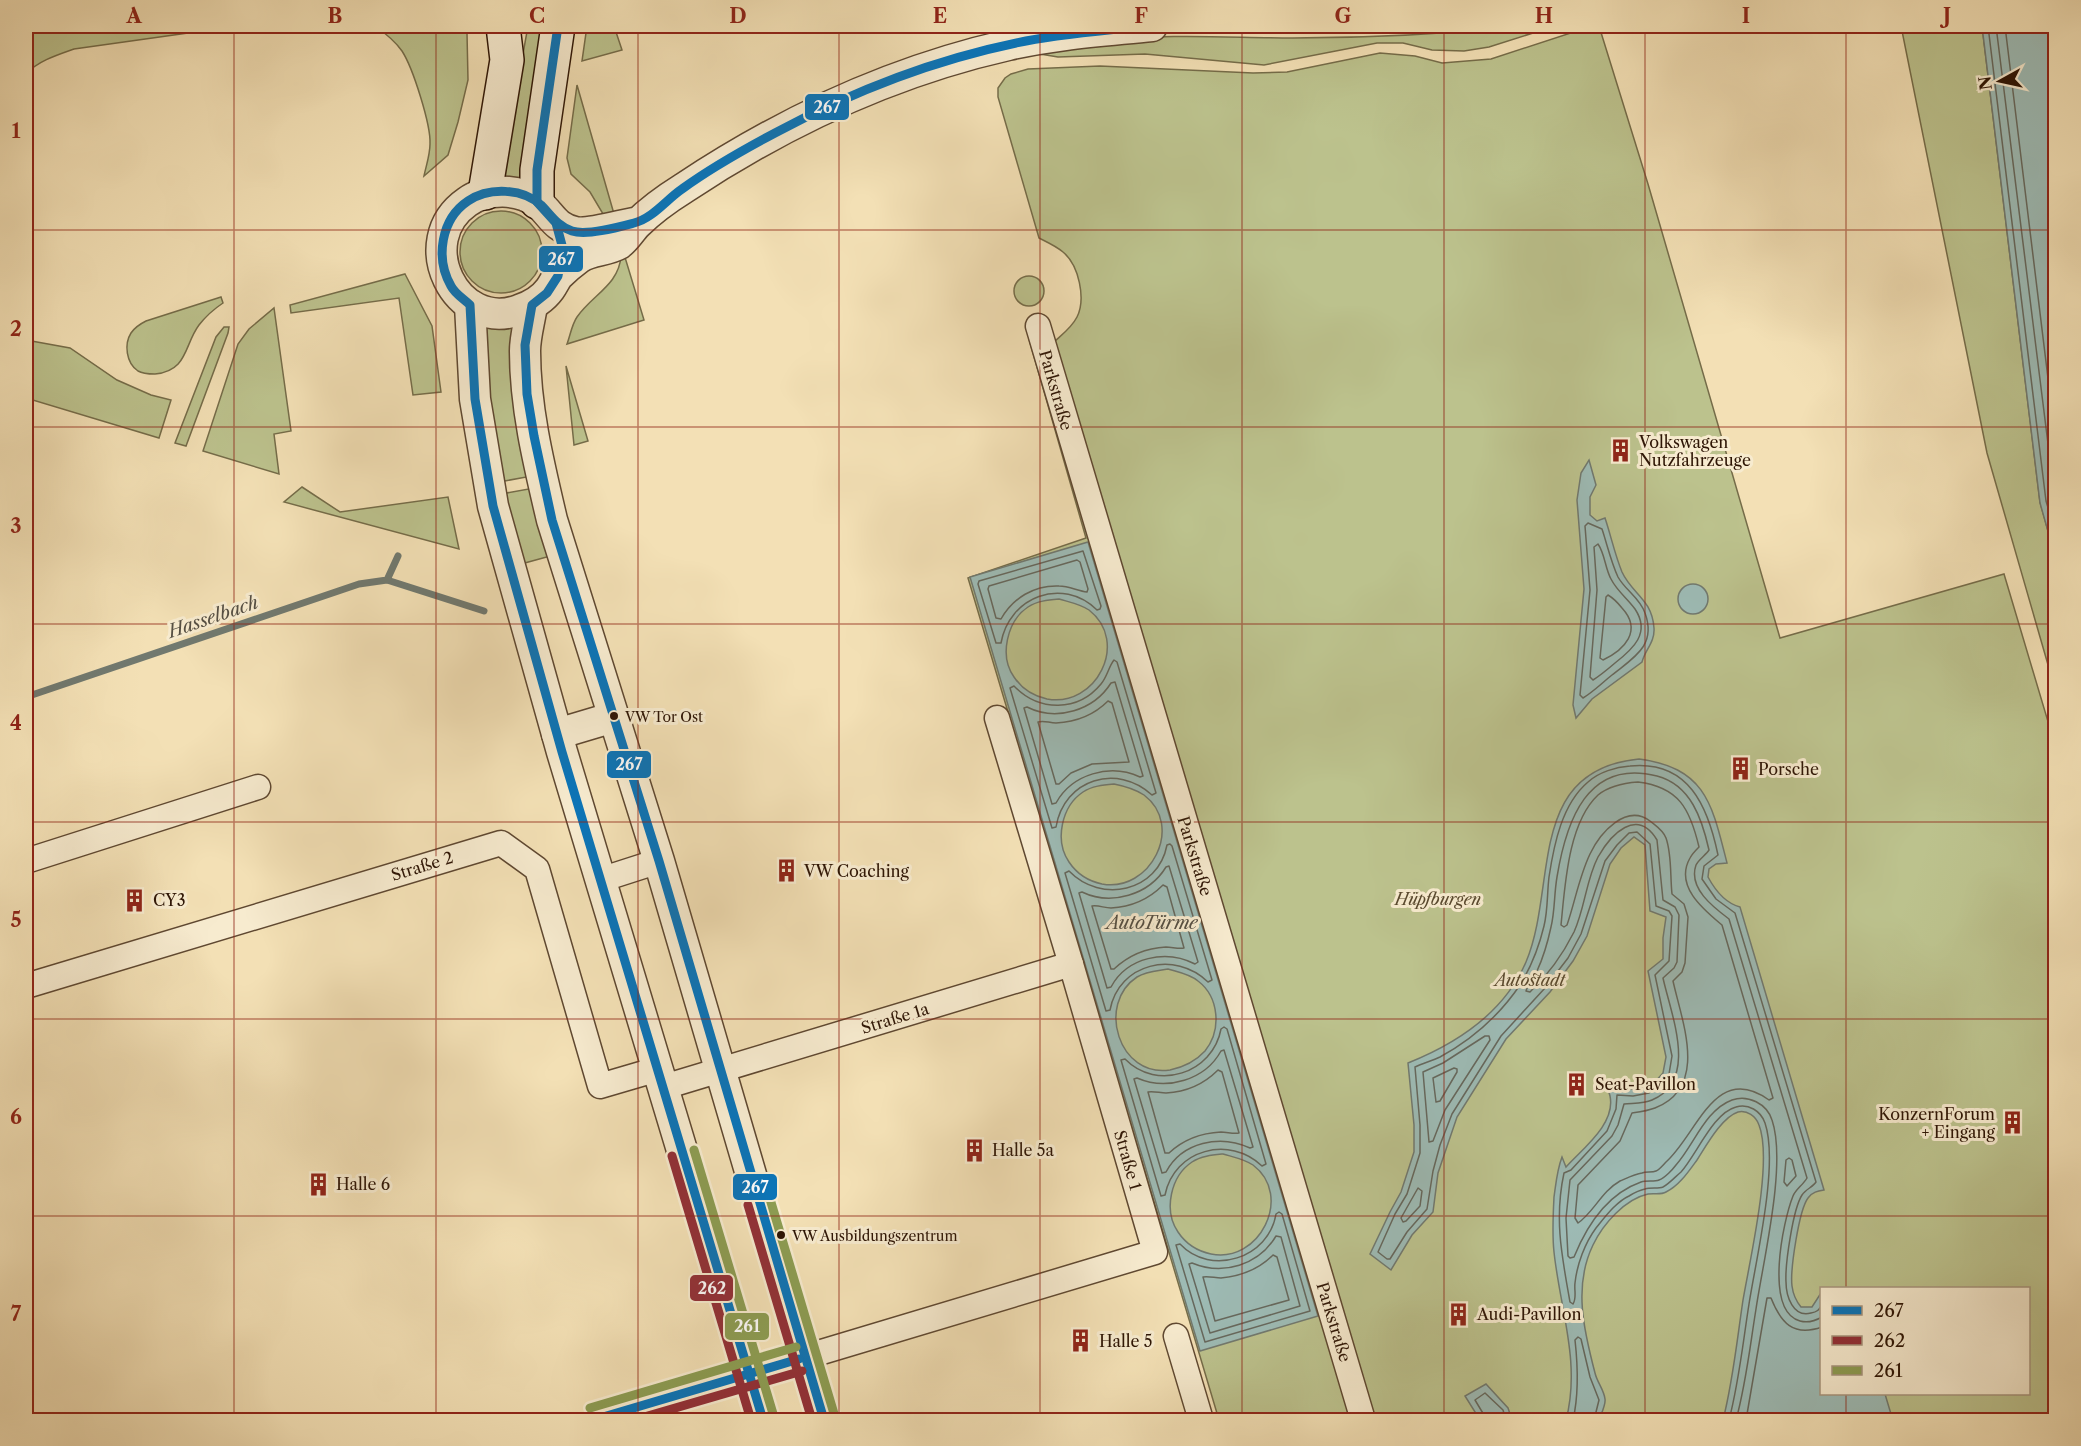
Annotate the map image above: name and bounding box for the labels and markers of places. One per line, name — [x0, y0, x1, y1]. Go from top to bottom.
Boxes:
place label: Volkswagen Nutzfahrzeuge — [1638, 432, 1751, 470]
building icon: Volkswagen Nutzfahrzeuge — [1608, 438, 1634, 464]
place label: VW Tor Ost — [624, 708, 703, 726]
marker: VW Tor Ost — [608, 710, 620, 722]
building icon: Porsche — [1727, 756, 1753, 782]
place label: Porsche — [1758, 759, 1819, 779]
building icon: VW Coaching — [773, 858, 799, 884]
place label: VW Coaching — [803, 861, 910, 881]
building icon: CY3 — [122, 887, 148, 913]
place label: CY3 — [153, 890, 185, 910]
building icon: Seat-Pavillon — [1564, 1071, 1590, 1097]
place label: Seat-Pavillon — [1595, 1074, 1696, 1094]
place label: KonzernForum + Eingang — [1878, 1104, 1996, 1142]
building icon: KonzernForum + Eingang — [2000, 1110, 2026, 1136]
building icon: Halle 5a — [961, 1137, 987, 1163]
place label: Halle 5a — [992, 1140, 1054, 1160]
building icon: Halle 6 — [305, 1171, 331, 1197]
place label: Halle 6 — [336, 1174, 390, 1194]
place label: VW Ausbildungszentrum — [791, 1227, 958, 1245]
marker: VW Ausbildungszentrum — [775, 1229, 787, 1241]
building icon: Audi-Pavillon — [1446, 1301, 1472, 1327]
place label: Audi-Pavillon — [1476, 1304, 1582, 1324]
building icon: Halle 5 — [1068, 1328, 1094, 1354]
place label: Halle 5 — [1099, 1331, 1152, 1351]

